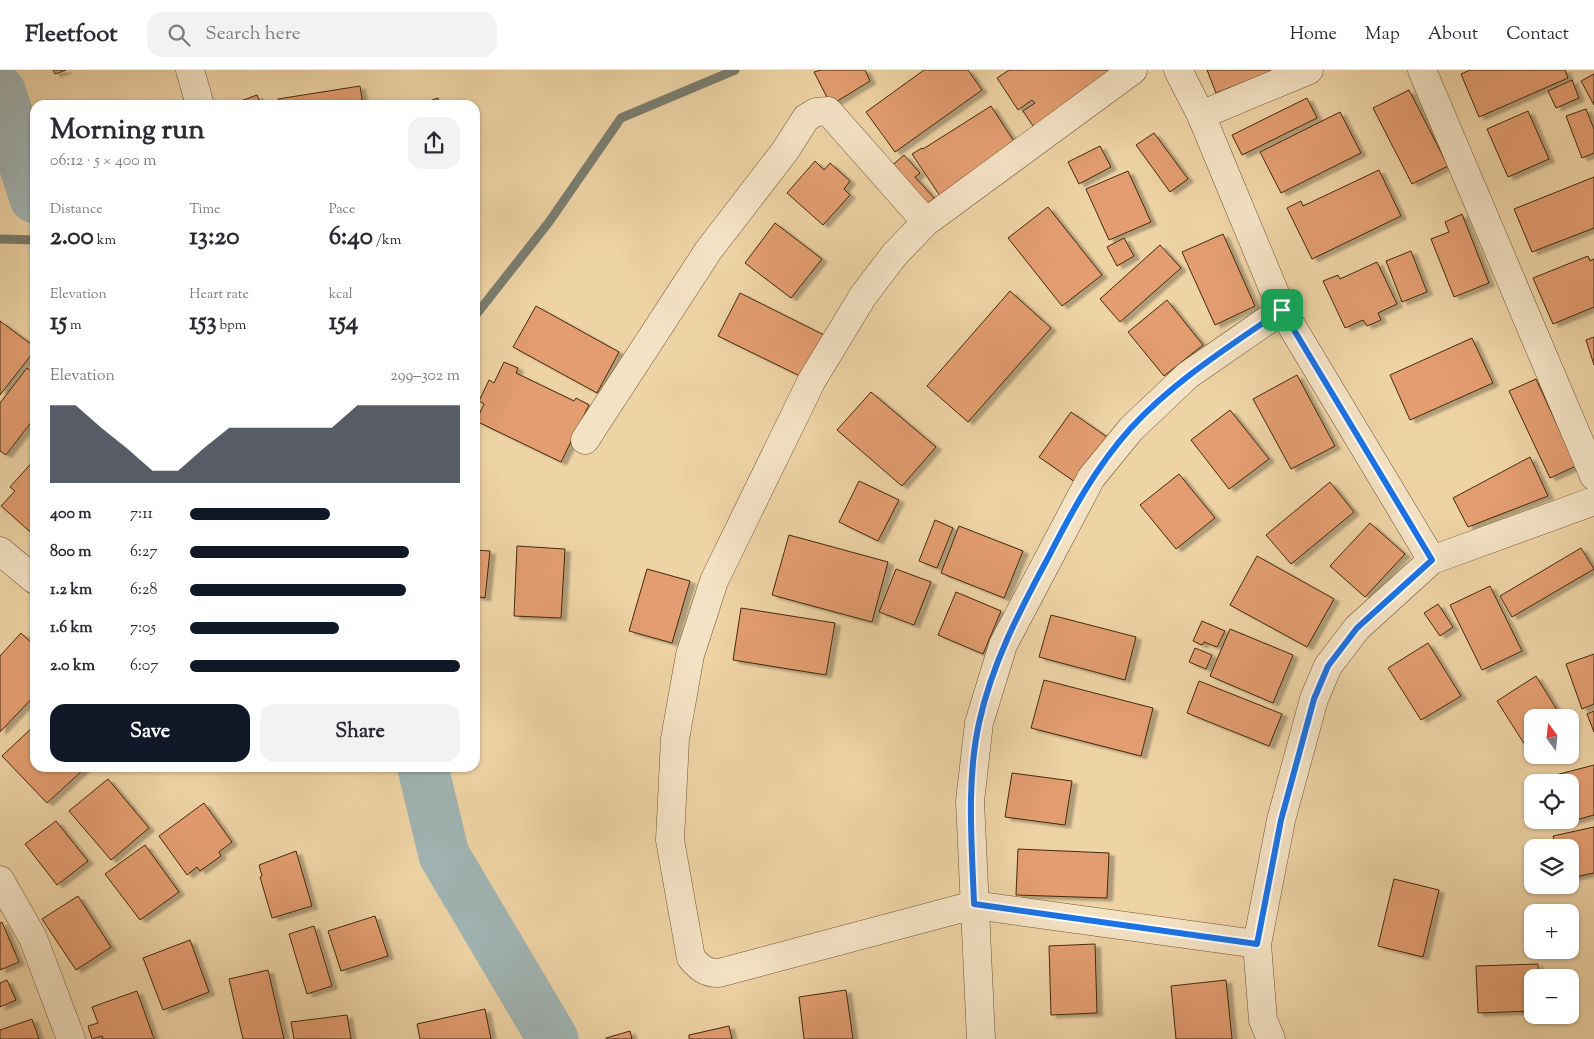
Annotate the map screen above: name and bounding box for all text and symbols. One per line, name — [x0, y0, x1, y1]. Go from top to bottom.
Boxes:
search box — [147, 12, 497, 57]
text: Fleetfoot — [25, 18, 117, 52]
icon: search — [165, 21, 193, 49]
text: Search here — [205, 21, 301, 48]
text: Home — [1290, 22, 1337, 48]
text: Map — [1365, 22, 1400, 48]
text: About — [1428, 22, 1478, 48]
text: Contact — [1506, 22, 1569, 48]
text: Morning run — [50, 111, 205, 151]
button: share — [408, 117, 460, 169]
text: 06:12 · 5 × 400 m — [50, 150, 156, 173]
text: Distance — [50, 200, 103, 220]
text: Time — [189, 200, 220, 220]
text: Pace — [329, 200, 355, 220]
text: 2.00 — [50, 220, 94, 256]
text: 13:20 — [189, 220, 239, 256]
text: 6:40 — [329, 220, 373, 256]
text: km — [94, 231, 116, 251]
text: /km — [373, 231, 401, 251]
text: Elevation — [50, 285, 107, 305]
text: Heart rate — [189, 285, 249, 305]
text: kcal — [329, 285, 353, 305]
pin — [1261, 289, 1303, 331]
icon: arrive — [1268, 296, 1296, 324]
text: 15 — [50, 305, 67, 341]
text: 153 — [189, 305, 216, 341]
text: 154 — [329, 305, 358, 341]
text: m — [67, 316, 82, 336]
text: bpm — [216, 316, 246, 336]
text: Elevation — [50, 365, 115, 388]
text: 299–302 m — [390, 365, 460, 388]
text: 400 m — [50, 503, 92, 526]
text: 7:11 — [130, 503, 153, 526]
text: 800 m — [50, 541, 92, 564]
text: 6:27 — [130, 541, 157, 564]
text: 1.2 km — [50, 579, 92, 602]
text: 6:28 — [130, 579, 157, 602]
text: 1.6 km — [50, 617, 92, 640]
text: 7:05 — [130, 617, 156, 640]
text: 2.0 km — [50, 655, 95, 678]
text: 6:07 — [130, 655, 158, 678]
button: Save — [50, 704, 250, 762]
button: Share — [260, 704, 460, 762]
north arrow — [1524, 709, 1579, 764]
map controls — [1524, 709, 1579, 1024]
button: locate — [1524, 774, 1579, 829]
button: layers — [1524, 839, 1579, 894]
button: + — [1524, 904, 1579, 959]
button: − — [1524, 969, 1579, 1024]

